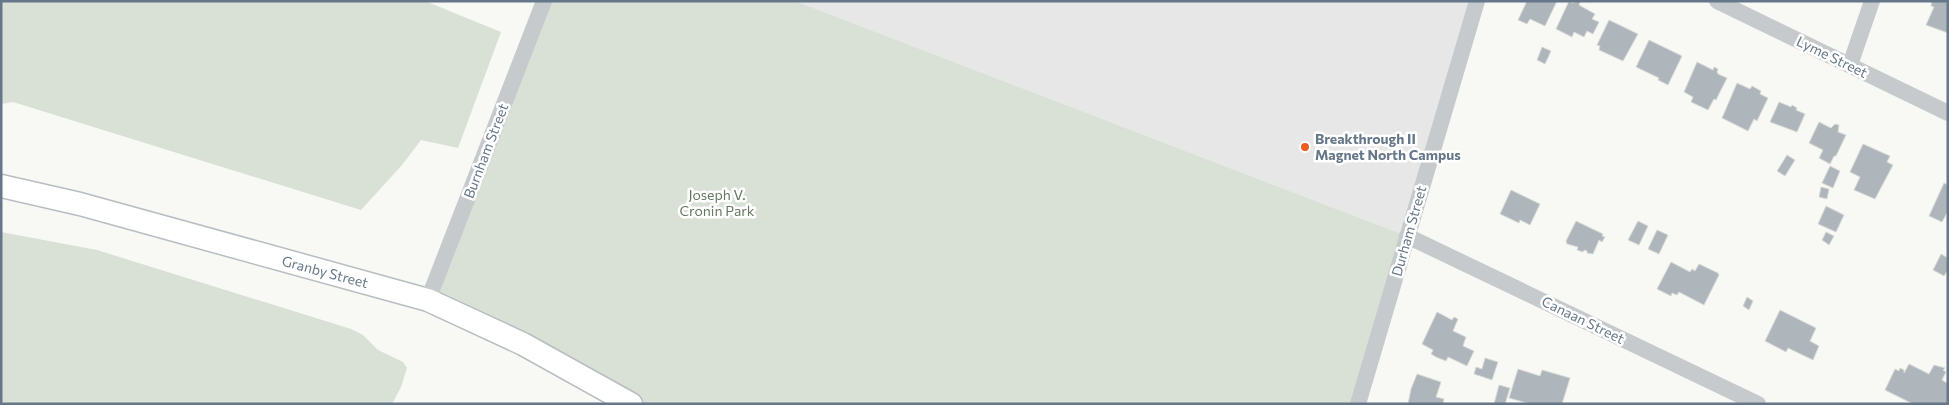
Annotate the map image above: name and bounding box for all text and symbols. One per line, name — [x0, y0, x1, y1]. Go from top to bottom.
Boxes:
street label: Lyme Street — [1794, 32, 1871, 81]
street label: Burnham Street — [460, 101, 512, 201]
place label: Breakthrough II Magnet North Campus — [1315, 130, 1461, 163]
marker: Breakthrough II Magnet North Campus — [1299, 141, 1311, 153]
street label: Durham Street — [1387, 183, 1430, 278]
park label: Joseph V. Cronin Park — [680, 186, 755, 219]
street label: Granby Street — [280, 252, 370, 291]
street label: Canaan Street — [1539, 292, 1628, 347]

